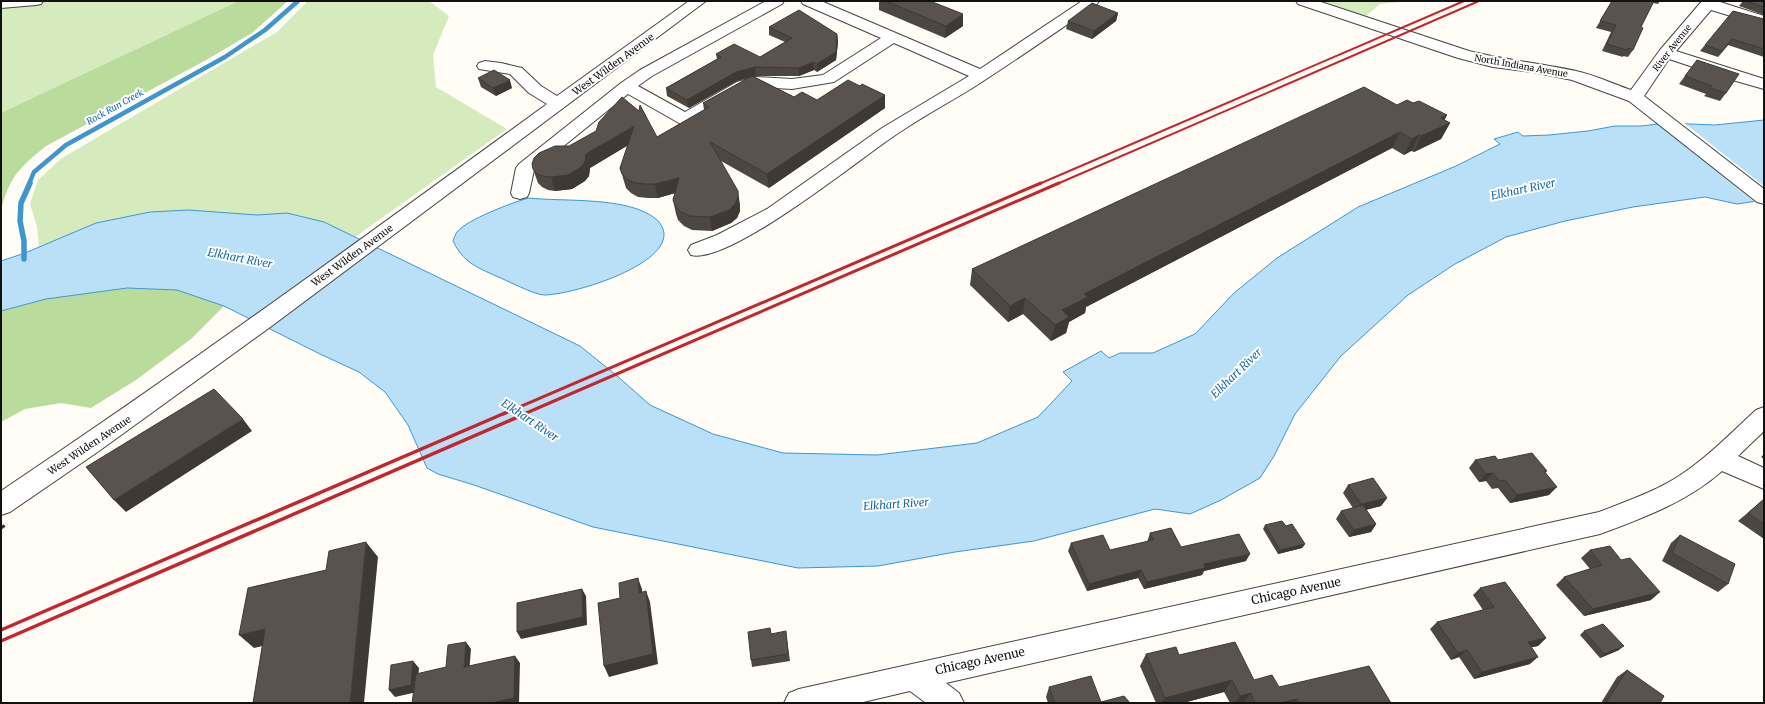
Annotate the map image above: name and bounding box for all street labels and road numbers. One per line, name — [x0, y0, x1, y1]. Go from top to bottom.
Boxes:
street label: River Avenue — [1650, 22, 1694, 73]
street label: West Wilden Avenue — [569, 30, 657, 99]
street label: North Indiana Avenue — [1474, 52, 1569, 79]
street label: West Wilden Avenue — [308, 221, 396, 290]
street label: West Wilden Avenue — [44, 413, 133, 479]
street label: Chicago Avenue — [1250, 574, 1342, 607]
street label: Chicago Avenue — [934, 644, 1026, 677]

